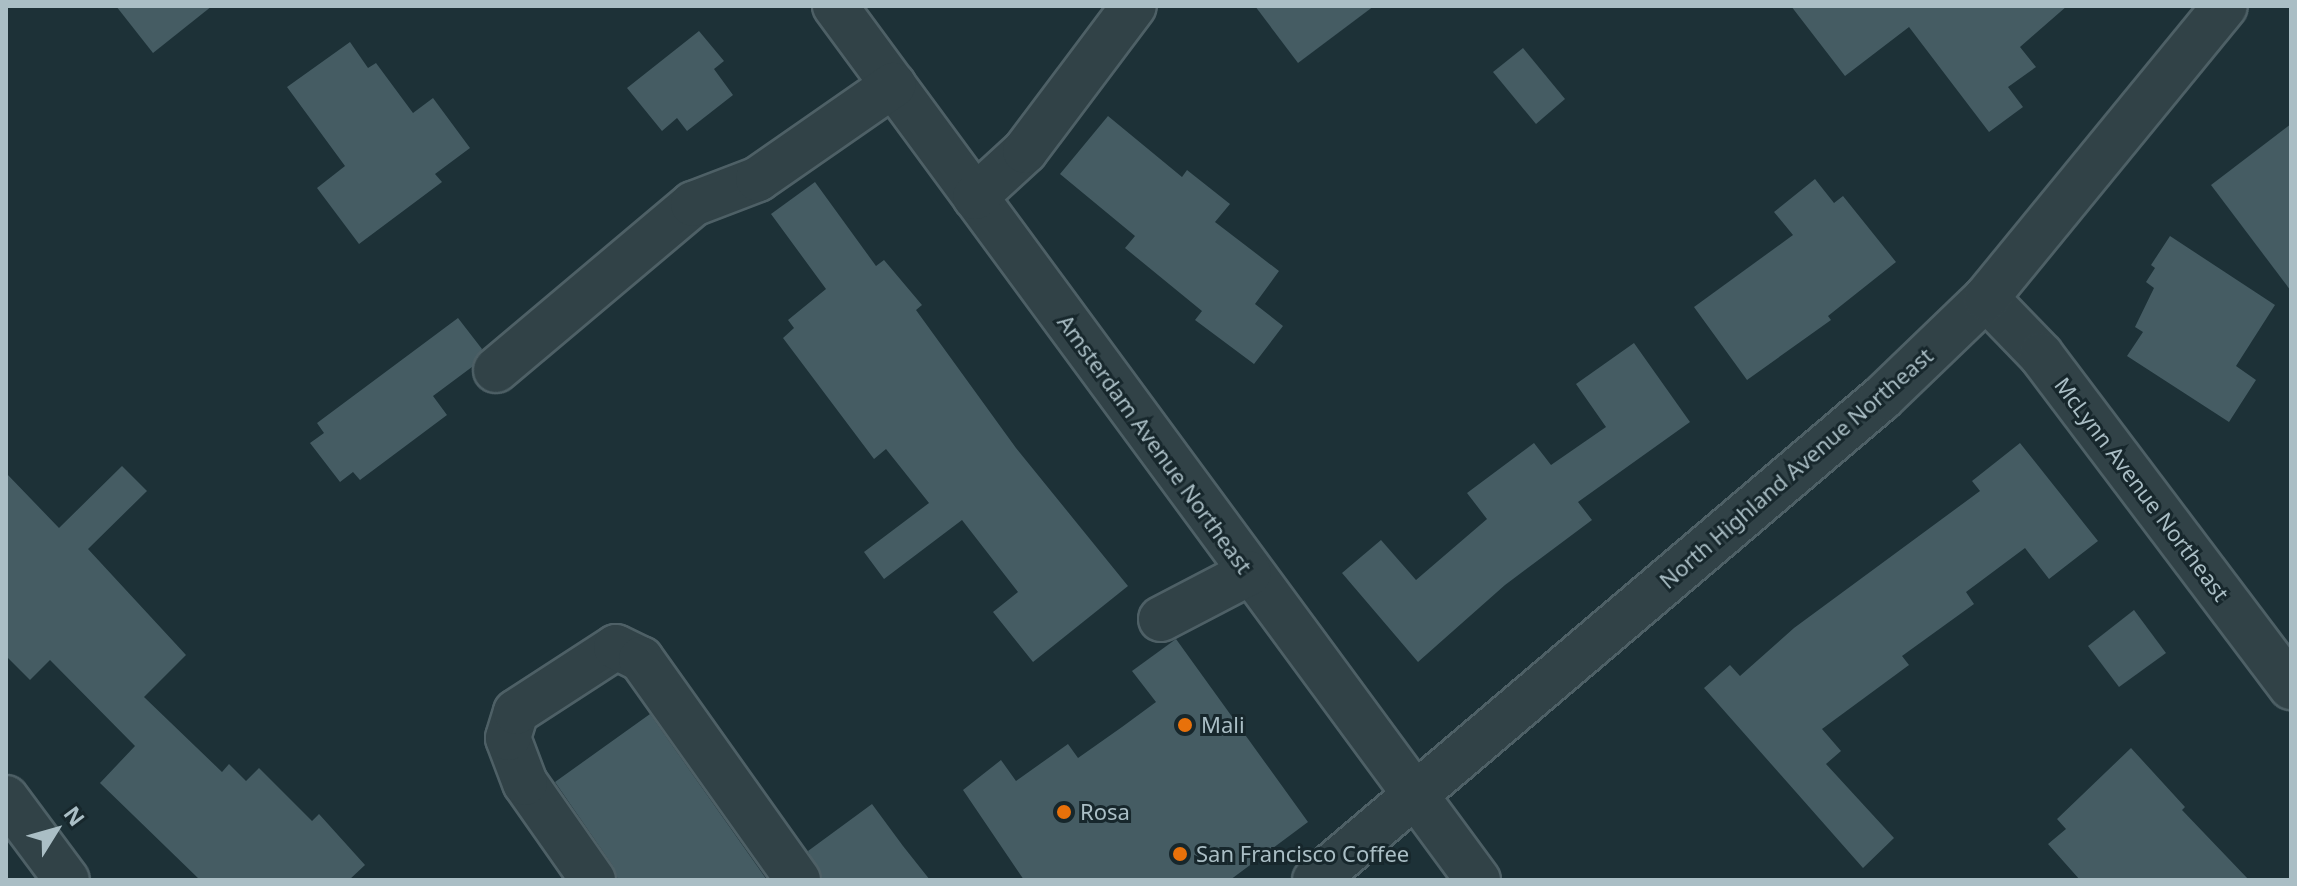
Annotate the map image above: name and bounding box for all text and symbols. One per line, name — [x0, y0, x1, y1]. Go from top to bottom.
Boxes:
street label: Amsterdam Avenue Northeast — [1052, 310, 1258, 578]
street label: North Highland Avenue Northeast — [1654, 342, 1938, 594]
street label: McLynn Avenue Northeast — [2049, 372, 2235, 606]
place label: Mali — [1201, 712, 1245, 738]
marker: Mali — [1176, 716, 1194, 734]
north arrow — [16, 790, 96, 870]
text: N — [58, 799, 93, 832]
place label: Rosa — [1080, 799, 1130, 825]
marker: Rosa — [1055, 803, 1073, 821]
place label: San Francisco Coffee — [1196, 841, 1409, 867]
marker: San Francisco Coffee — [1171, 845, 1189, 863]

